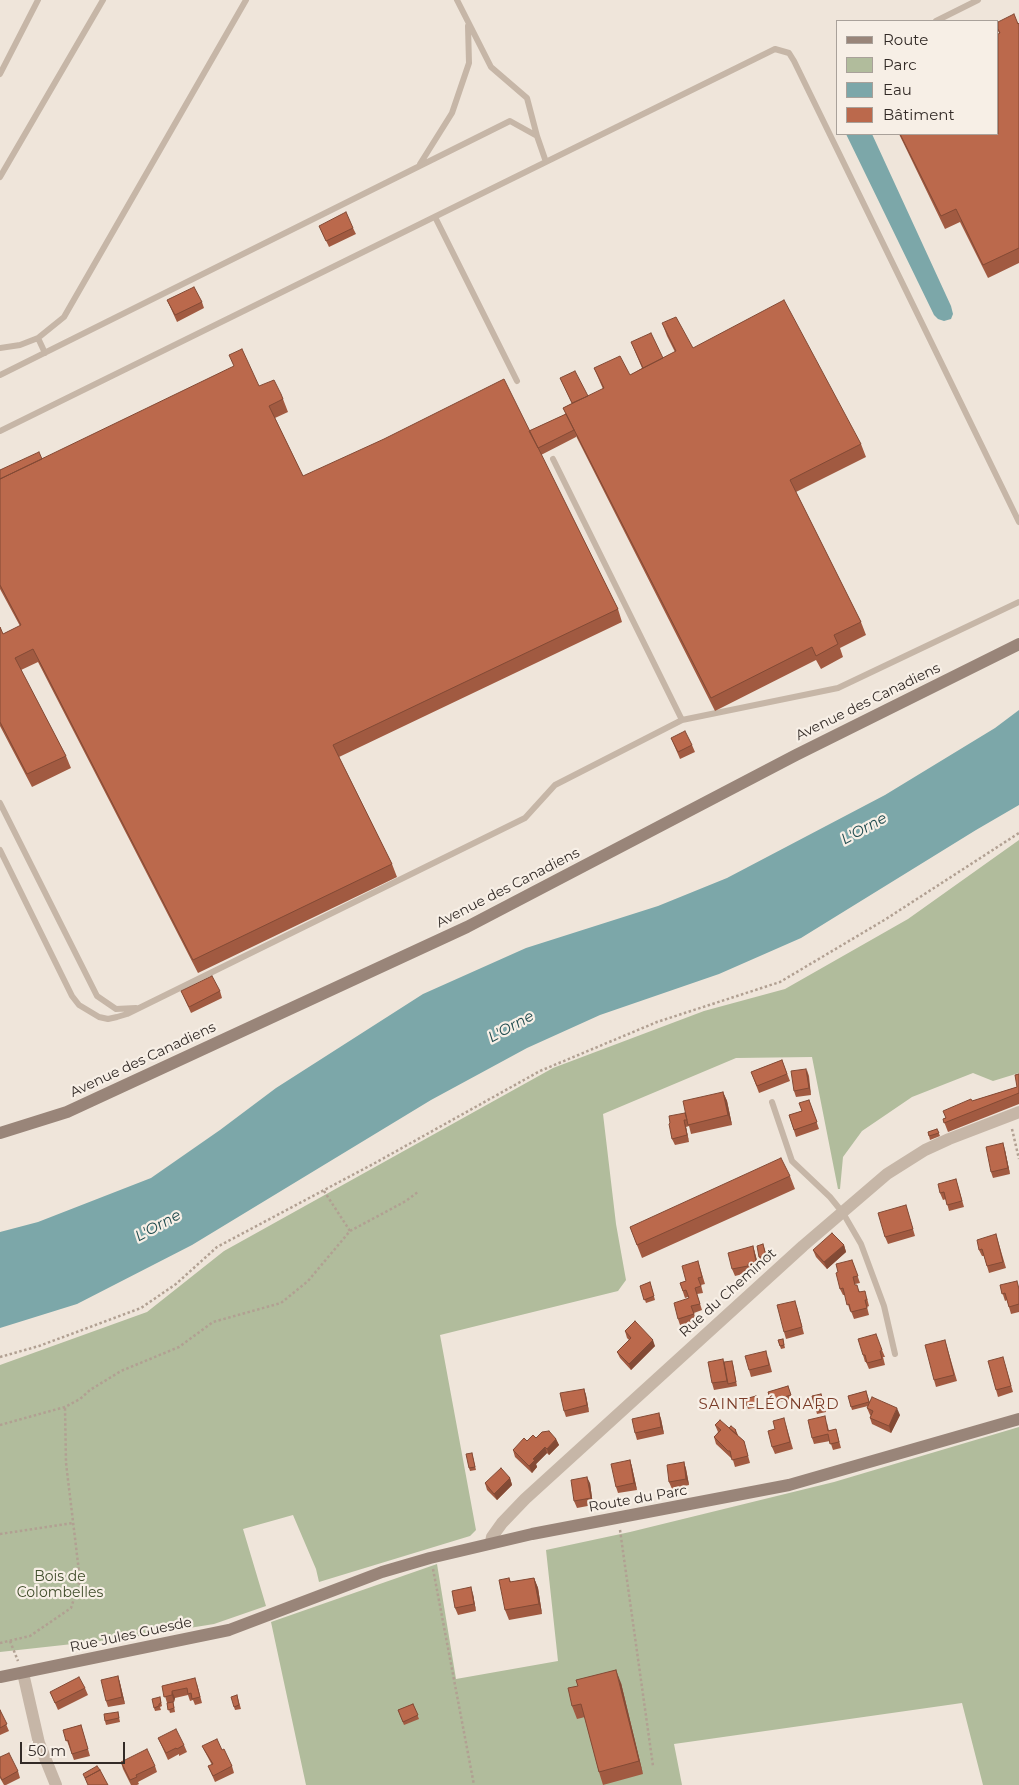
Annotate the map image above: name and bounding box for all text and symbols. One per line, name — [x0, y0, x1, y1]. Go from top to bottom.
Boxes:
legend — [836, 20, 999, 135]
text: Route — [883, 30, 928, 49]
text: Parc — [883, 55, 917, 74]
text: Eau — [883, 80, 912, 99]
text: Bâtiment — [883, 105, 955, 124]
street label: Avenue des Canadiens — [793, 660, 943, 744]
water label: L'Orne — [838, 809, 890, 849]
street label: Avenue des Canadiens — [433, 844, 583, 932]
water label: L'Orne — [485, 1007, 537, 1047]
street label: Avenue des Canadiens — [68, 1019, 218, 1101]
water label: L'Orne — [132, 1206, 184, 1246]
street label: Rue du Cheminot — [676, 1245, 780, 1341]
district label: SAINT-LÉONARD — [697, 1396, 841, 1414]
street label: Route du Parc — [587, 1482, 689, 1516]
park label: Bois de Colombelles — [17, 1569, 103, 1601]
street label: Rue Jules Guesde — [68, 1614, 194, 1656]
scale bar — [22, 1732, 128, 1764]
text: 50 m — [28, 1741, 66, 1760]

